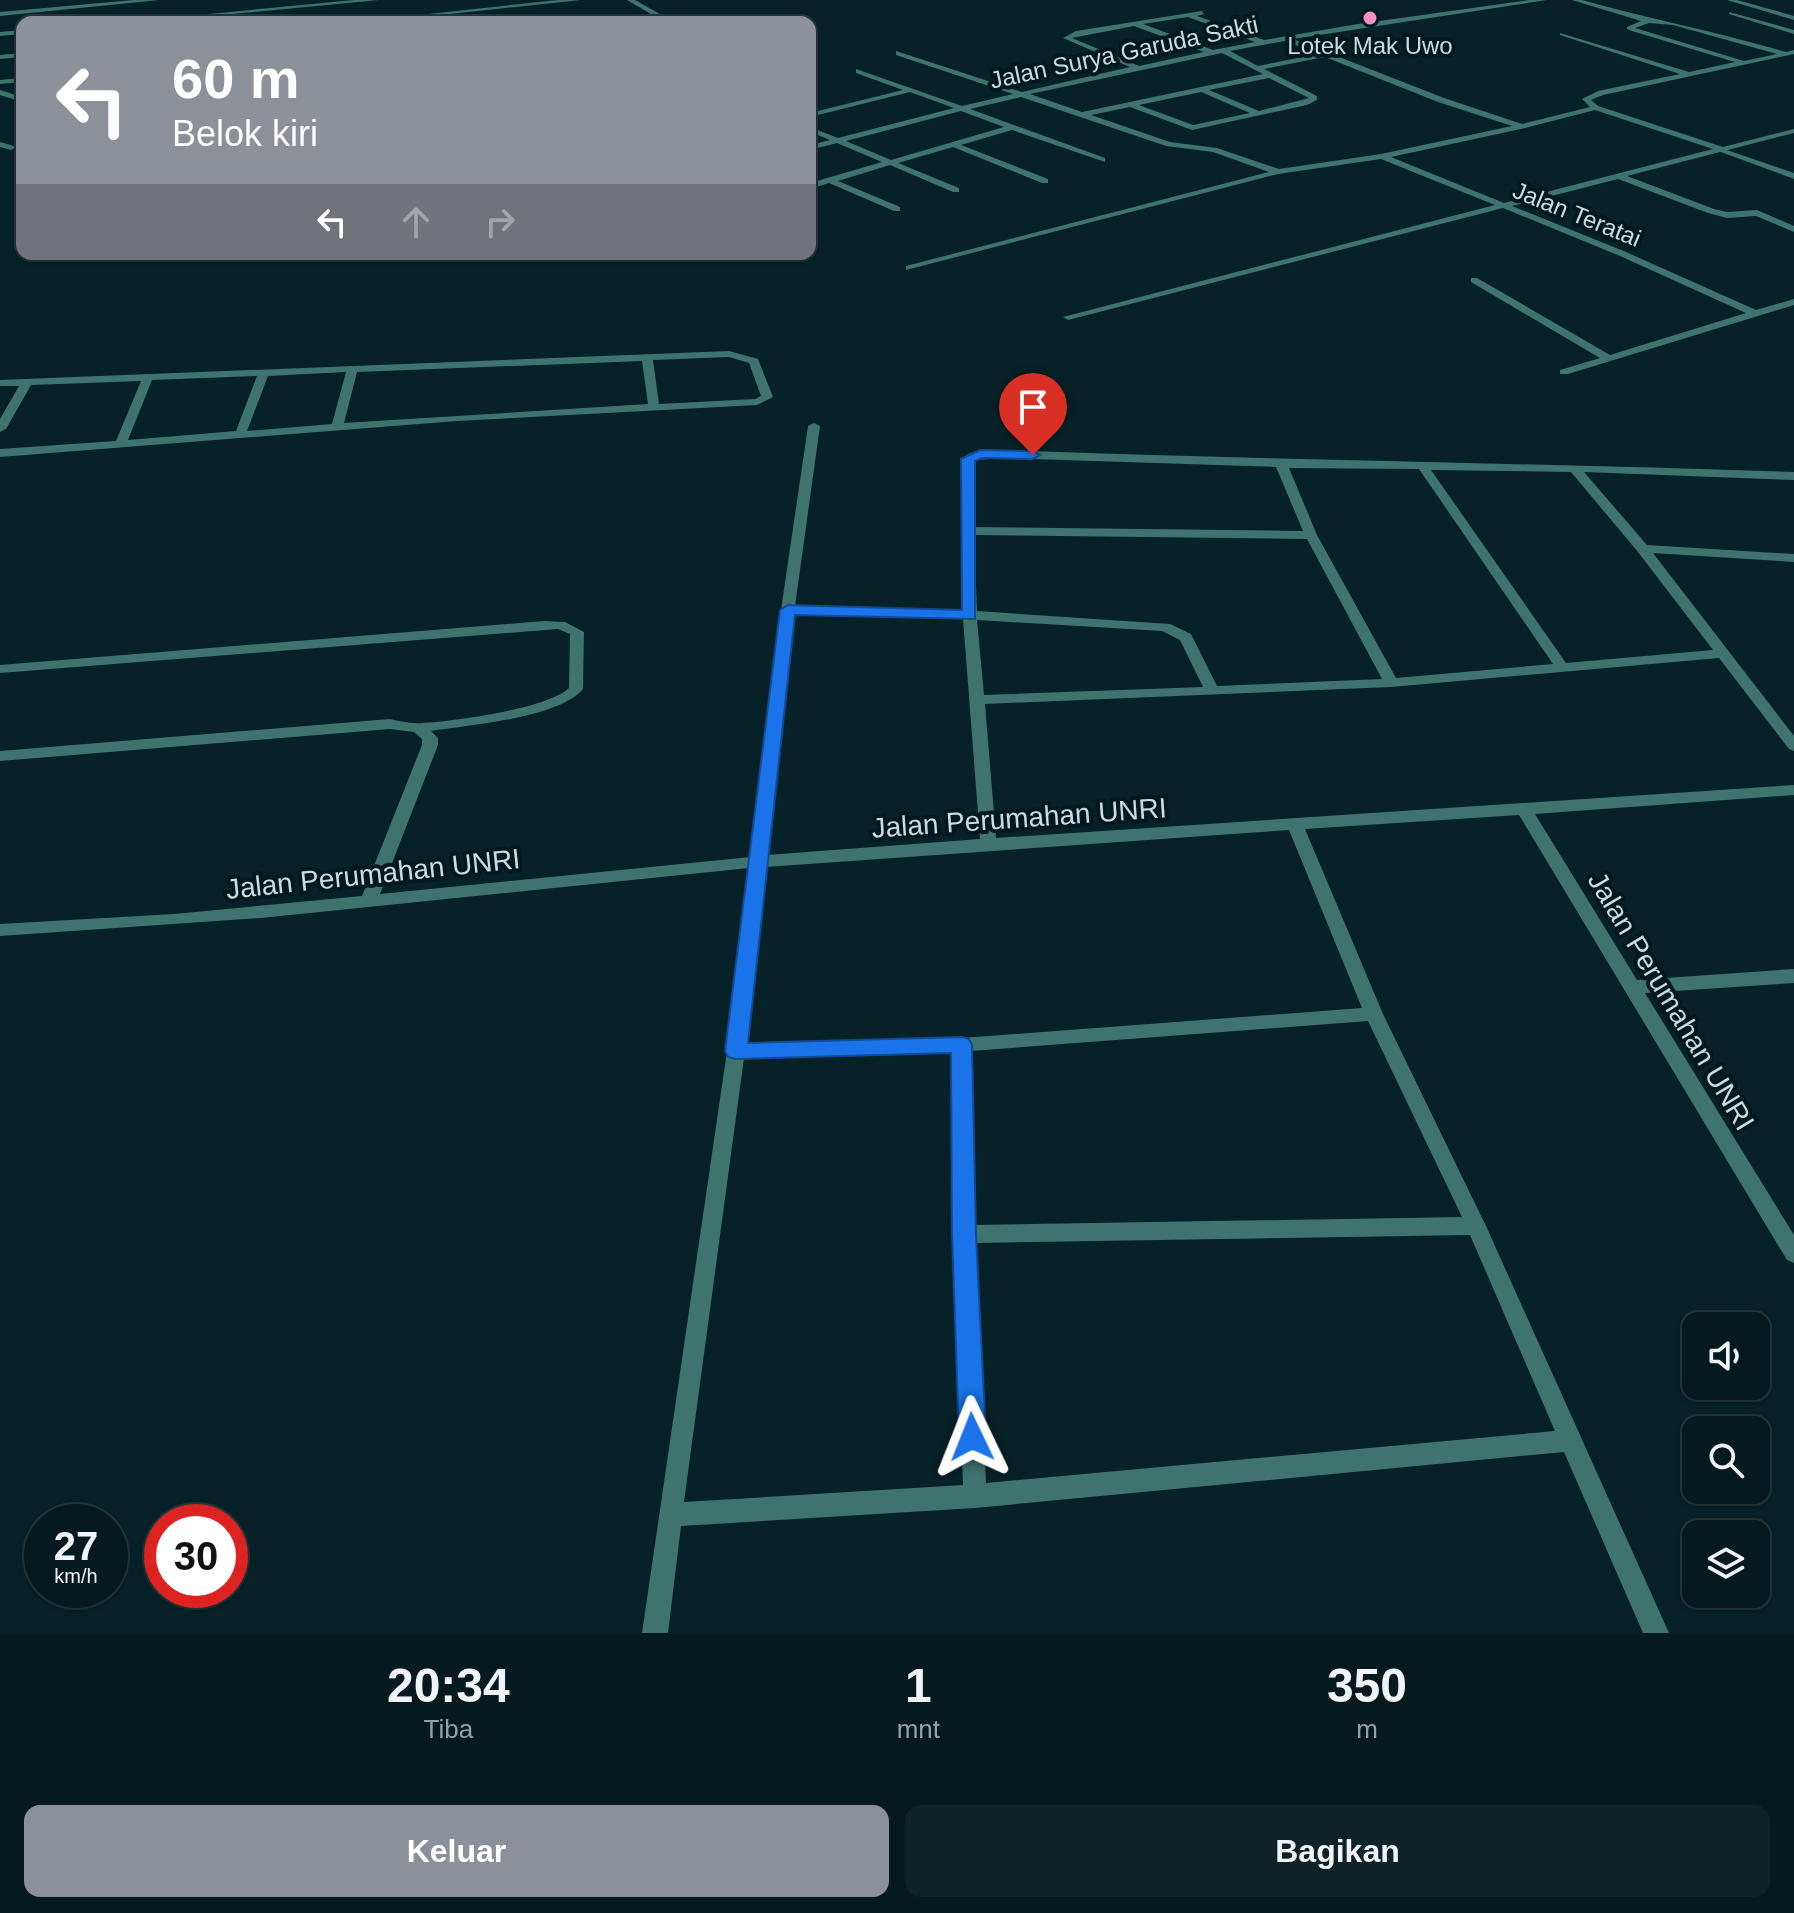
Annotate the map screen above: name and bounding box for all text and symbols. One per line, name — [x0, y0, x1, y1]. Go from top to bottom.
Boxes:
marker: Lotek Mak Uwo — [1361, 9, 1379, 27]
street label: Jalan Surya Garuda Sakti — [987, 10, 1261, 94]
place label: Lotek Mak Uwo — [1287, 32, 1453, 59]
text: 60 m — [172, 47, 300, 110]
icon: left — [40, 48, 144, 152]
text: Belok kiri — [172, 113, 318, 154]
street label: Jalan Teratai — [1509, 176, 1645, 252]
icon: left — [310, 200, 354, 244]
icon: ahead — [394, 200, 438, 244]
icon: right — [478, 200, 522, 244]
pin — [999, 373, 1067, 455]
icon: arrive — [1011, 385, 1055, 429]
street label: Jalan Perumahan UNRI — [870, 792, 1168, 844]
street label: Jalan Perumahan UNRI — [224, 843, 522, 905]
street label: Jalan Perumahan UNRI — [1582, 866, 1760, 1136]
map controls — [1682, 1312, 1770, 1608]
button: sound — [1682, 1312, 1770, 1400]
position arrow — [930, 1395, 1014, 1479]
button: search — [1682, 1416, 1770, 1504]
speed limit sign: 30 — [144, 1504, 248, 1608]
button: layers — [1682, 1520, 1770, 1608]
text: 27 — [54, 1524, 98, 1568]
text: km/h — [54, 1565, 98, 1587]
text: 20:34 — [387, 1659, 510, 1712]
text: 1 — [905, 1659, 932, 1712]
text: 350 — [1327, 1659, 1407, 1712]
text: Tiba — [424, 1714, 473, 1744]
text: mnt — [897, 1714, 940, 1744]
text: m — [1356, 1714, 1378, 1744]
button: Keluar — [24, 1805, 889, 1897]
button: Bagikan — [905, 1805, 1770, 1897]

